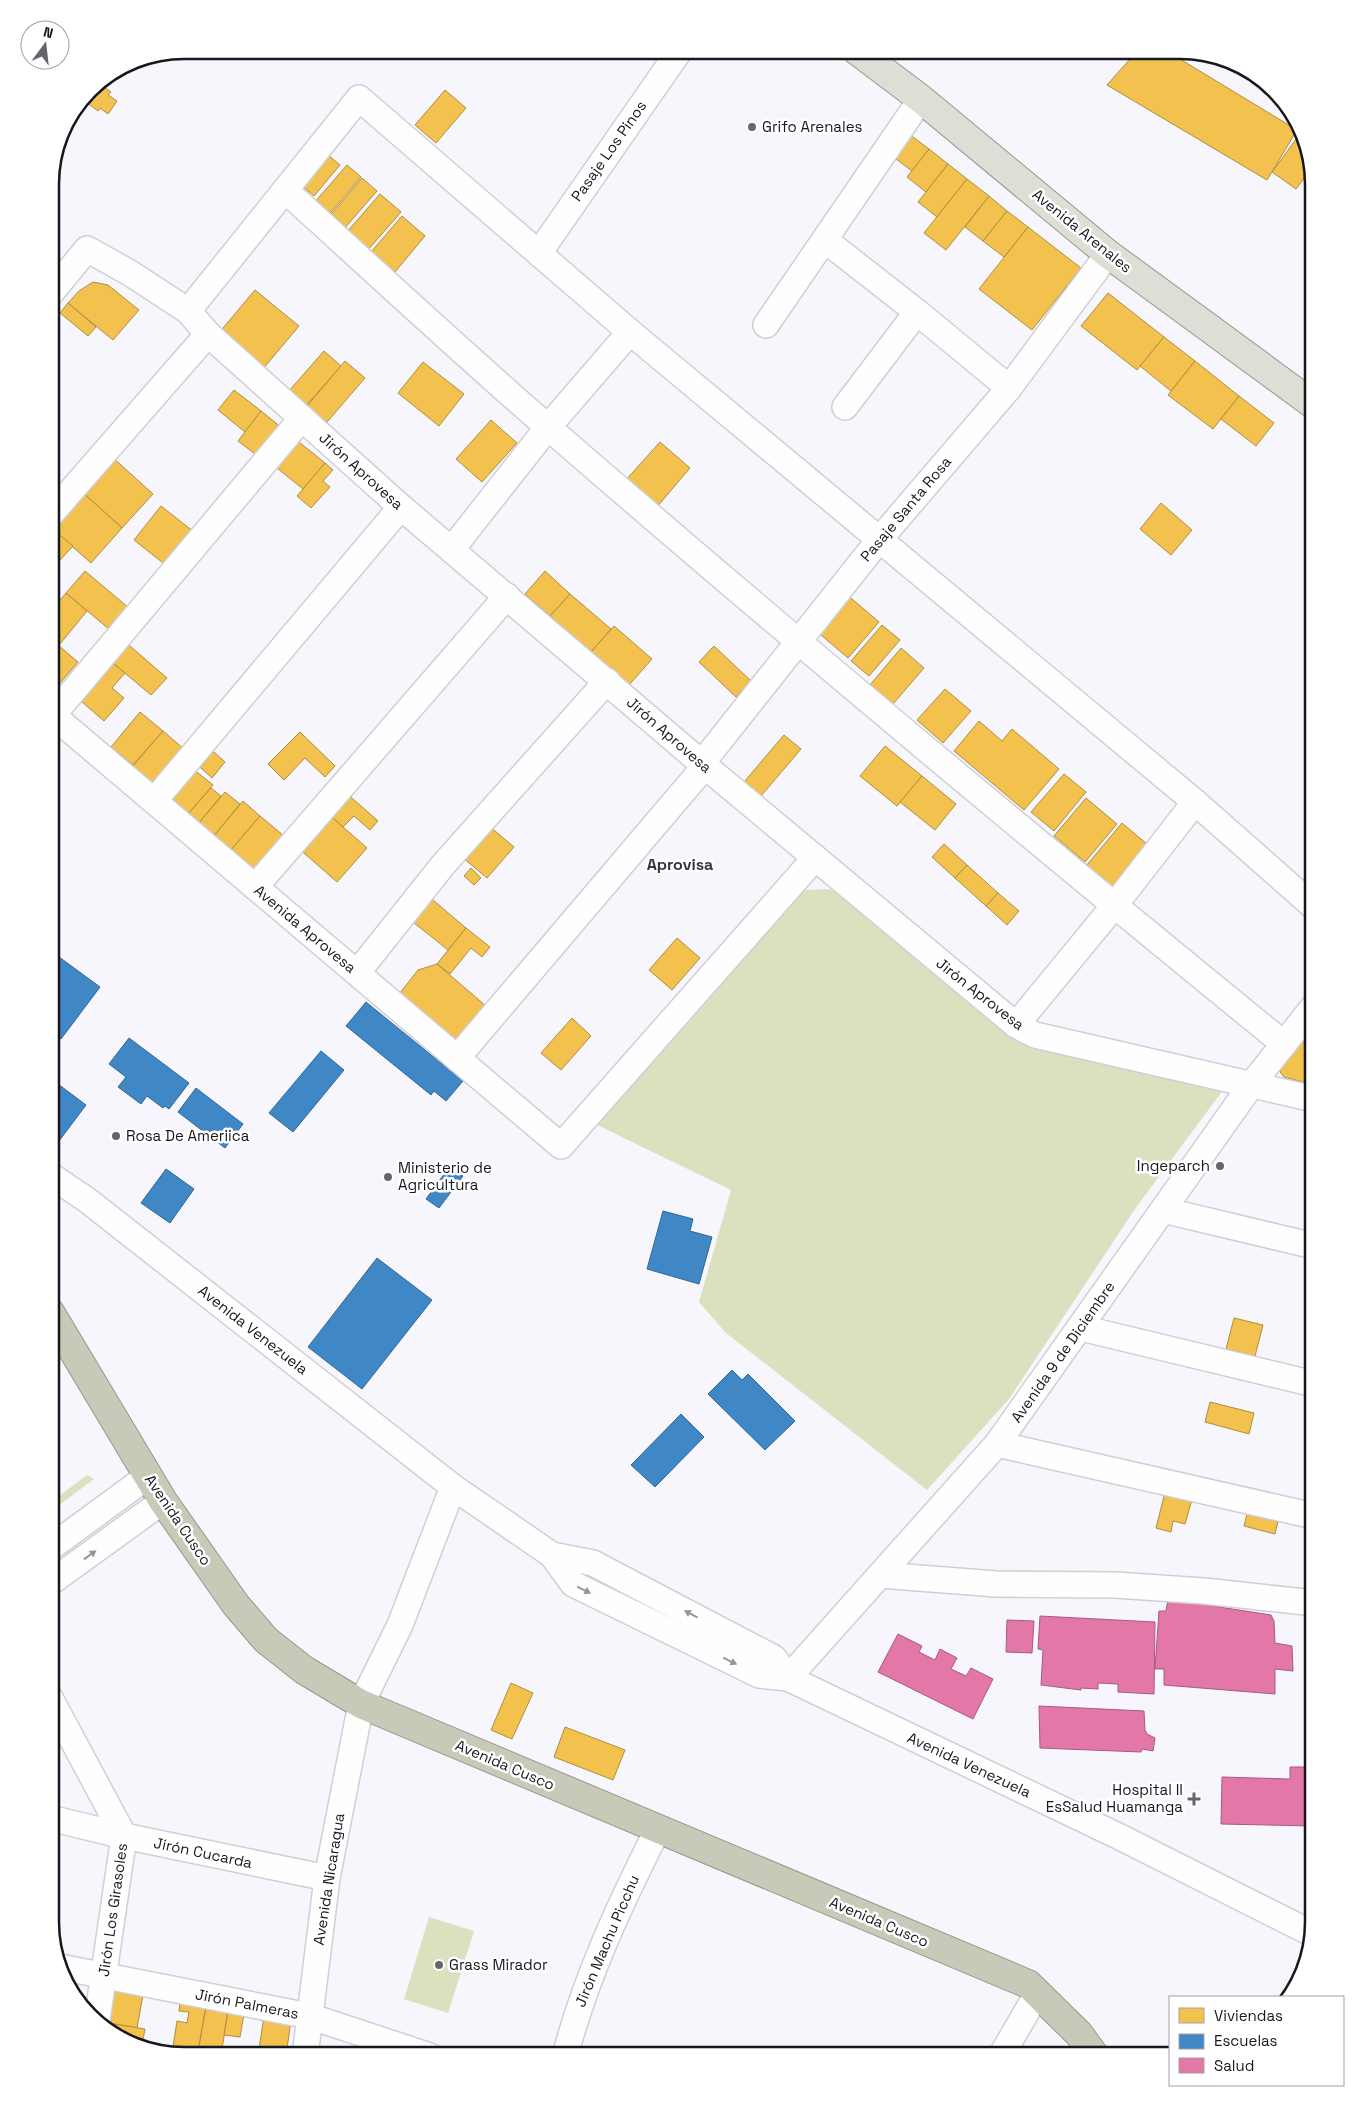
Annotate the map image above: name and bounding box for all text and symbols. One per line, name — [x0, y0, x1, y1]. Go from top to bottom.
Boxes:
north arrow — [20, 20, 70, 70]
text: N — [41, 23, 55, 42]
street label: Pasaje Los Pinos — [567, 97, 650, 205]
place label: Grifo Arenales — [762, 117, 863, 136]
marker: Grifo Arenales — [746, 121, 758, 133]
street label: Avenida Arenales — [1029, 185, 1136, 277]
street label: Jirón Aprovesa — [315, 428, 408, 514]
street label: Pasaje Santa Rosa — [856, 452, 955, 565]
street label: Jirón Aprovesa — [623, 692, 716, 777]
district label: Aprovisa — [647, 854, 713, 875]
street label: Avenida Aprovesa — [250, 880, 360, 977]
street label: Jirón Aprovesa — [932, 953, 1028, 1034]
place label: Rosa De Ameriica — [126, 1126, 250, 1145]
marker: Rosa De Ameriica — [110, 1130, 122, 1142]
place label: Ingeparch — [1137, 1156, 1210, 1175]
place label: Ministerio de Agricultura — [398, 1158, 492, 1194]
marker: Ingeparch — [1214, 1160, 1226, 1172]
marker: Ministerio de Agricultura — [382, 1171, 394, 1183]
street label: Avenida 9 de Diciembre — [1007, 1277, 1119, 1426]
street label: Avenida Venezuela — [195, 1281, 312, 1379]
street label: Avenida Cusco — [141, 1471, 216, 1569]
one-way arrow — [83, 1550, 96, 1560]
one-way arrow — [577, 1586, 591, 1594]
one-way arrow — [684, 1610, 698, 1618]
one-way arrow — [723, 1657, 737, 1665]
street label: Avenida Venezuela — [904, 1728, 1034, 1802]
street label: Avenida Cusco — [453, 1735, 558, 1794]
place label: Hospital II EsSalud Huamanga — [1046, 1780, 1183, 1816]
marker: Hospital II EsSalud Huamanga — [1187, 1792, 1201, 1806]
street label: Avenida Nicaragua — [309, 1811, 348, 1946]
street label: Jirón Cucarda — [152, 1833, 255, 1872]
street label: Jirón Los Girasoles — [94, 1842, 131, 1978]
street label: Jirón Machu Picchu — [570, 1872, 643, 2010]
street label: Avenida Cusco — [827, 1892, 932, 1951]
place label: Grass Mirador — [449, 1955, 548, 1974]
marker: Grass Mirador — [433, 1959, 445, 1971]
street label: Jirón Palmeras — [194, 1984, 301, 2023]
legend — [1169, 1996, 1344, 2086]
text: Viviendas — [1214, 2006, 1283, 2025]
text: Escuelas — [1214, 2031, 1278, 2050]
text: Salud — [1214, 2056, 1254, 2075]

